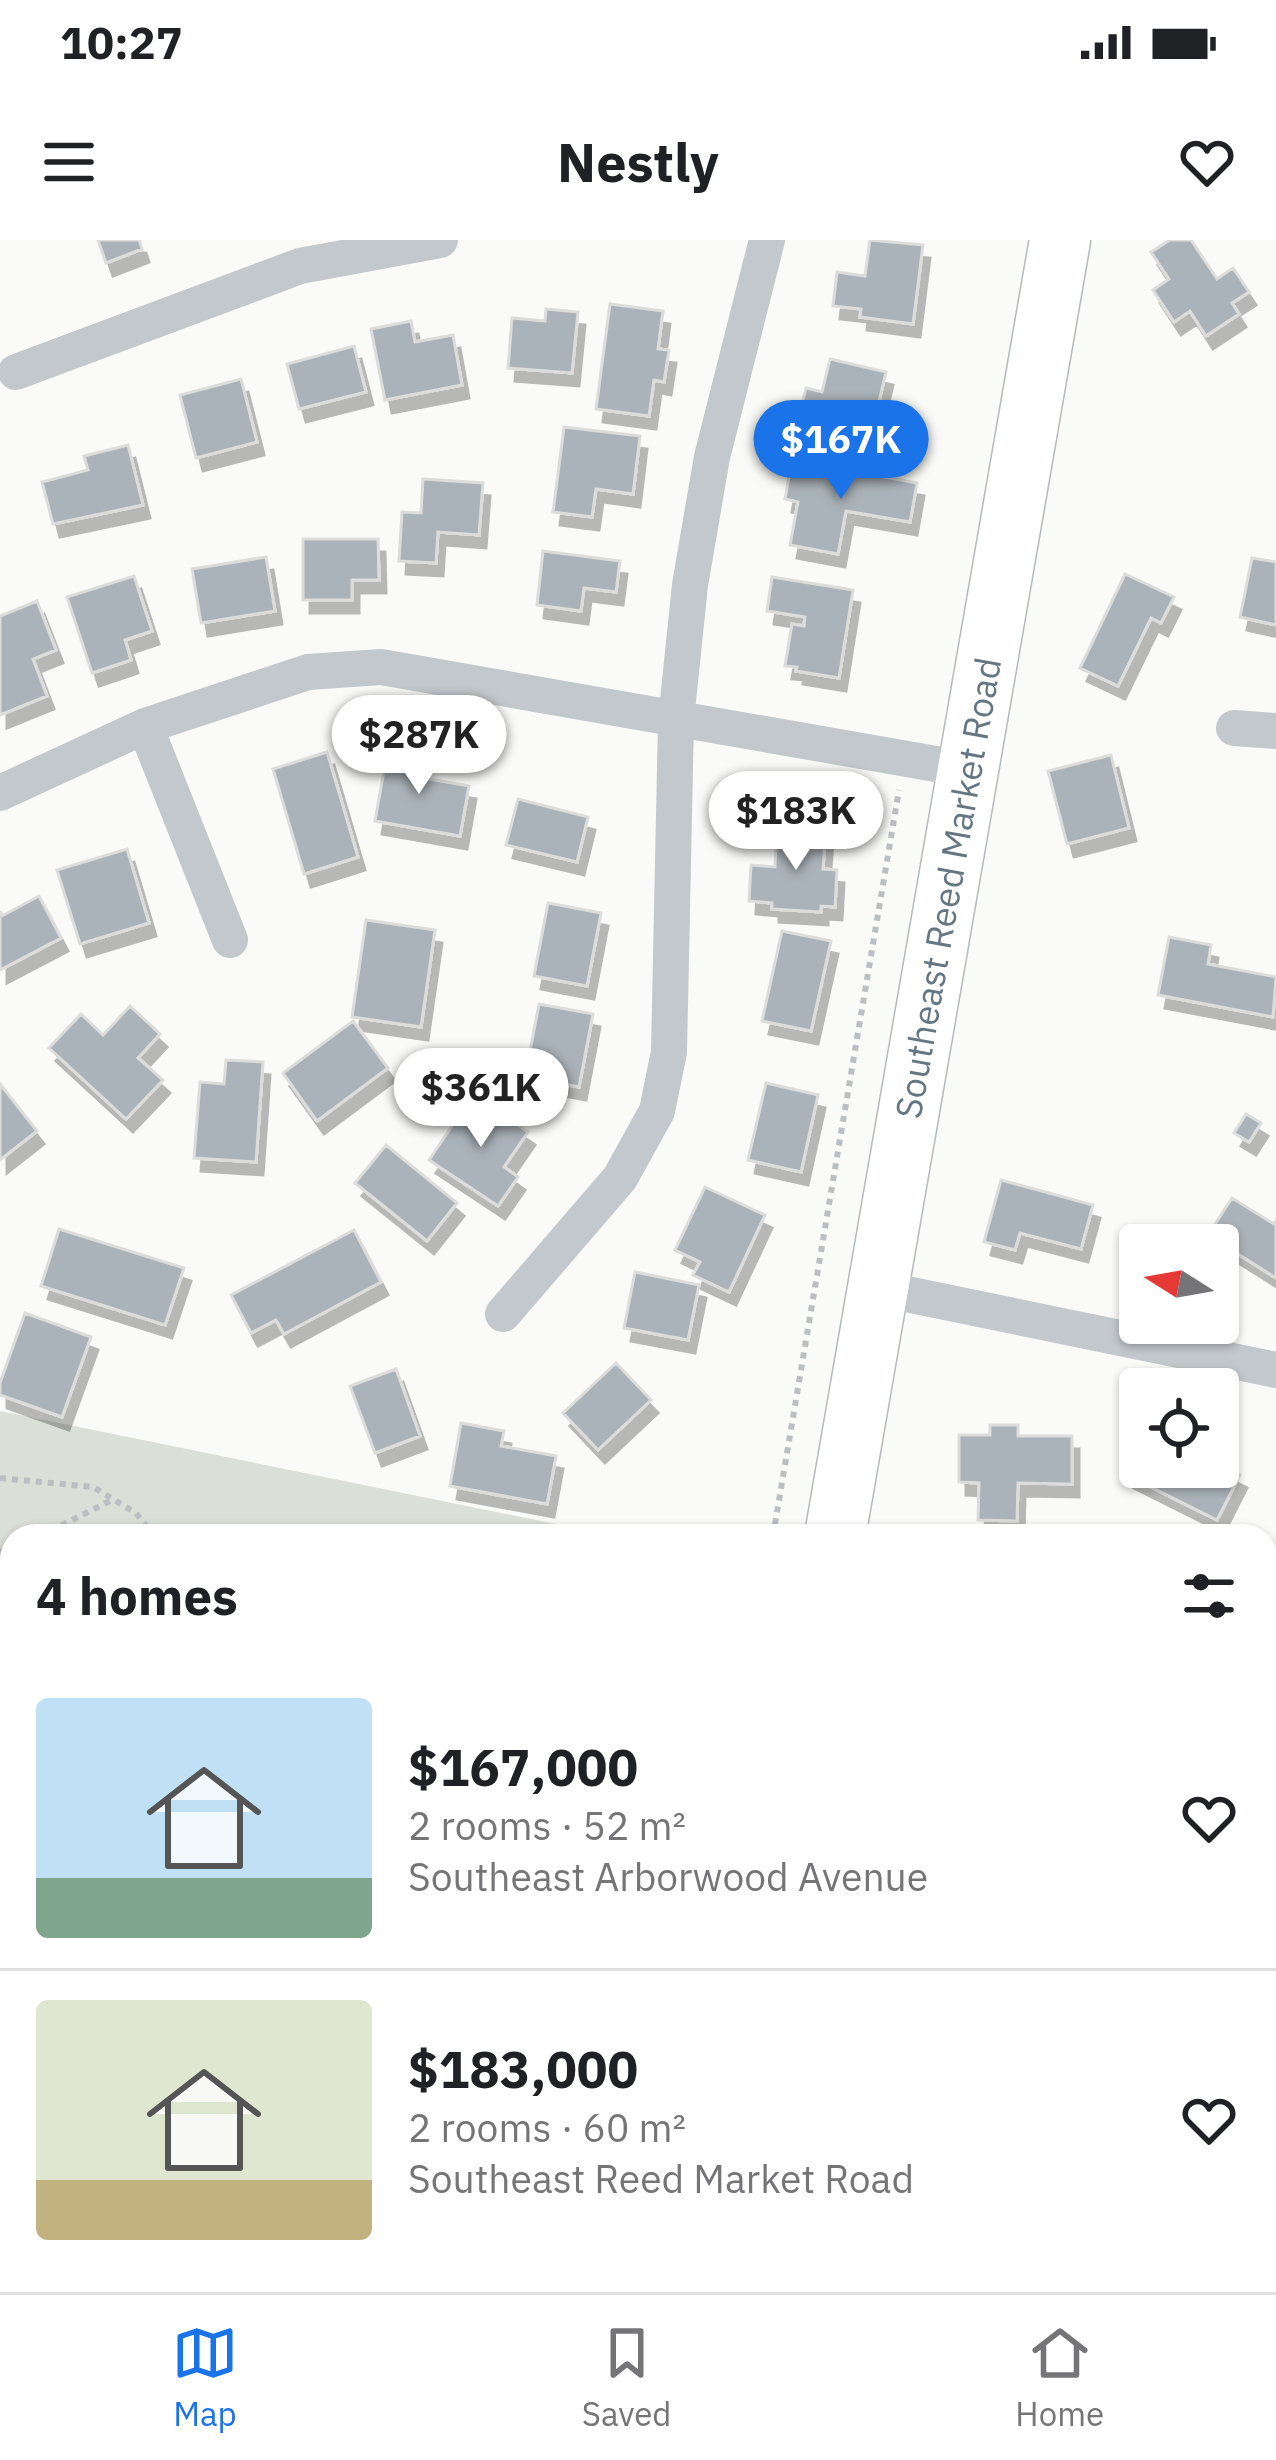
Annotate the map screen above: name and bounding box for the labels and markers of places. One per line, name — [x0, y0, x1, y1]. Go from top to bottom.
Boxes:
pin: $167K — [757, 400, 925, 502]
pin: $287K — [335, 695, 503, 797]
pin: $183K — [712, 771, 880, 873]
pin: $361K — [397, 1048, 565, 1150]

